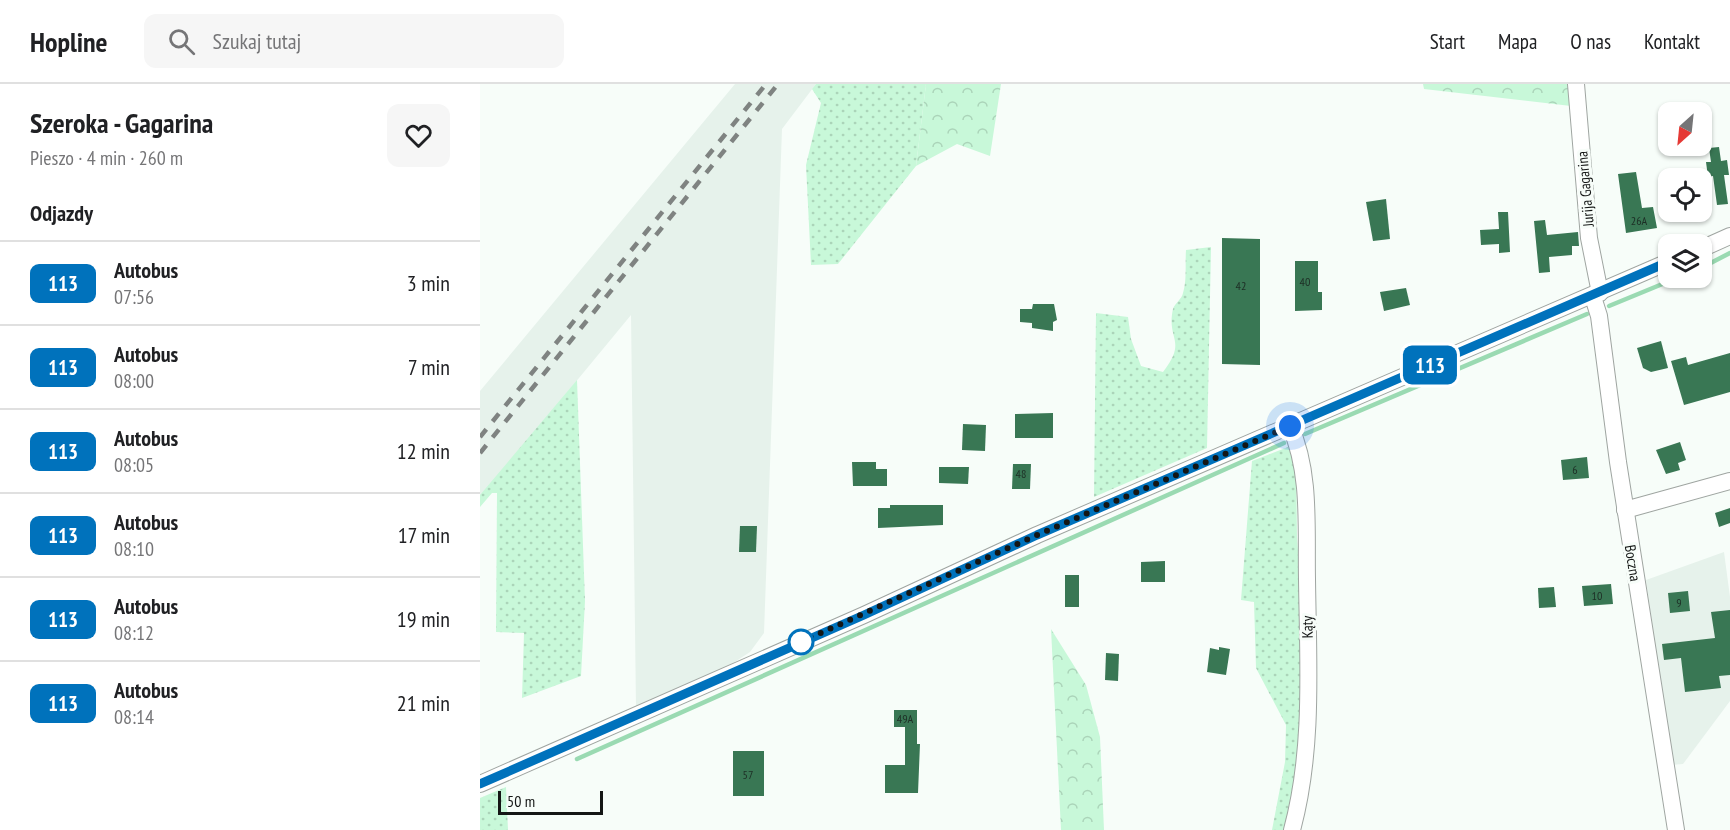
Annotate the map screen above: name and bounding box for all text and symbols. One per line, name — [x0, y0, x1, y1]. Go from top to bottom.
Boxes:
search box — [144, 14, 564, 68]
text: Hopline — [30, 23, 108, 60]
icon: search — [165, 25, 198, 58]
text: Szukaj tutaj — [213, 27, 301, 55]
text: Start — [1430, 28, 1465, 55]
text: Mapa — [1498, 28, 1537, 55]
text: O nas — [1570, 28, 1611, 55]
text: Kontakt — [1644, 28, 1700, 55]
north arrow — [1658, 102, 1712, 156]
map controls — [1658, 102, 1712, 288]
text: Szeroka - Gagarina — [30, 104, 213, 141]
button: heart — [387, 104, 450, 167]
text: Pieszo · 4 min · 260 m — [30, 145, 183, 171]
street label: Jurija Gagarina — [1572, 150, 1598, 229]
button: locate — [1658, 168, 1712, 222]
text: Odjazdy — [30, 199, 93, 227]
house number: 26A — [1631, 213, 1648, 228]
button: layers — [1658, 234, 1712, 288]
text: Autobus — [114, 256, 178, 284]
text: 3 min — [407, 269, 450, 297]
text: 113 — [48, 270, 78, 297]
house number: 40 — [1300, 274, 1310, 289]
house number: 42 — [1236, 278, 1246, 293]
text: 07:56 — [114, 284, 154, 310]
text: Autobus — [114, 340, 178, 368]
line badge: 113 — [1396, 346, 1464, 384]
text: 113 — [1415, 352, 1445, 379]
text: 7 min — [408, 353, 450, 381]
text: 113 — [48, 354, 78, 381]
text: 08:00 — [114, 368, 154, 394]
your location — [1275, 411, 1305, 441]
text: Autobus — [114, 424, 178, 452]
text: 12 min — [397, 437, 450, 465]
text: 113 — [48, 438, 78, 465]
text: 08:05 — [114, 452, 154, 478]
house number: 6 — [1572, 462, 1578, 477]
house number: 48 — [1016, 466, 1026, 481]
text: Autobus — [114, 508, 178, 536]
text: 17 min — [398, 521, 450, 549]
text: 113 — [48, 522, 78, 549]
text: 08:10 — [114, 536, 154, 562]
street label: Boczna — [1621, 543, 1645, 583]
house number: 10 — [1592, 588, 1602, 603]
text: Autobus — [114, 592, 178, 620]
house number: 9 — [1676, 595, 1682, 610]
text: 19 min — [397, 605, 450, 633]
text: 113 — [48, 606, 78, 633]
street label: Kąty — [1297, 615, 1317, 639]
text: 08:12 — [114, 620, 154, 646]
unlabelled marker — [788, 629, 814, 655]
text: Autobus — [114, 676, 178, 704]
text: 21 min — [397, 689, 450, 717]
text: 113 — [48, 690, 78, 717]
text: 08:14 — [114, 704, 154, 730]
house number: 49A — [897, 711, 914, 726]
house number: 57 — [743, 767, 753, 782]
scale bar — [498, 788, 603, 816]
text: 50 m — [507, 791, 535, 811]

